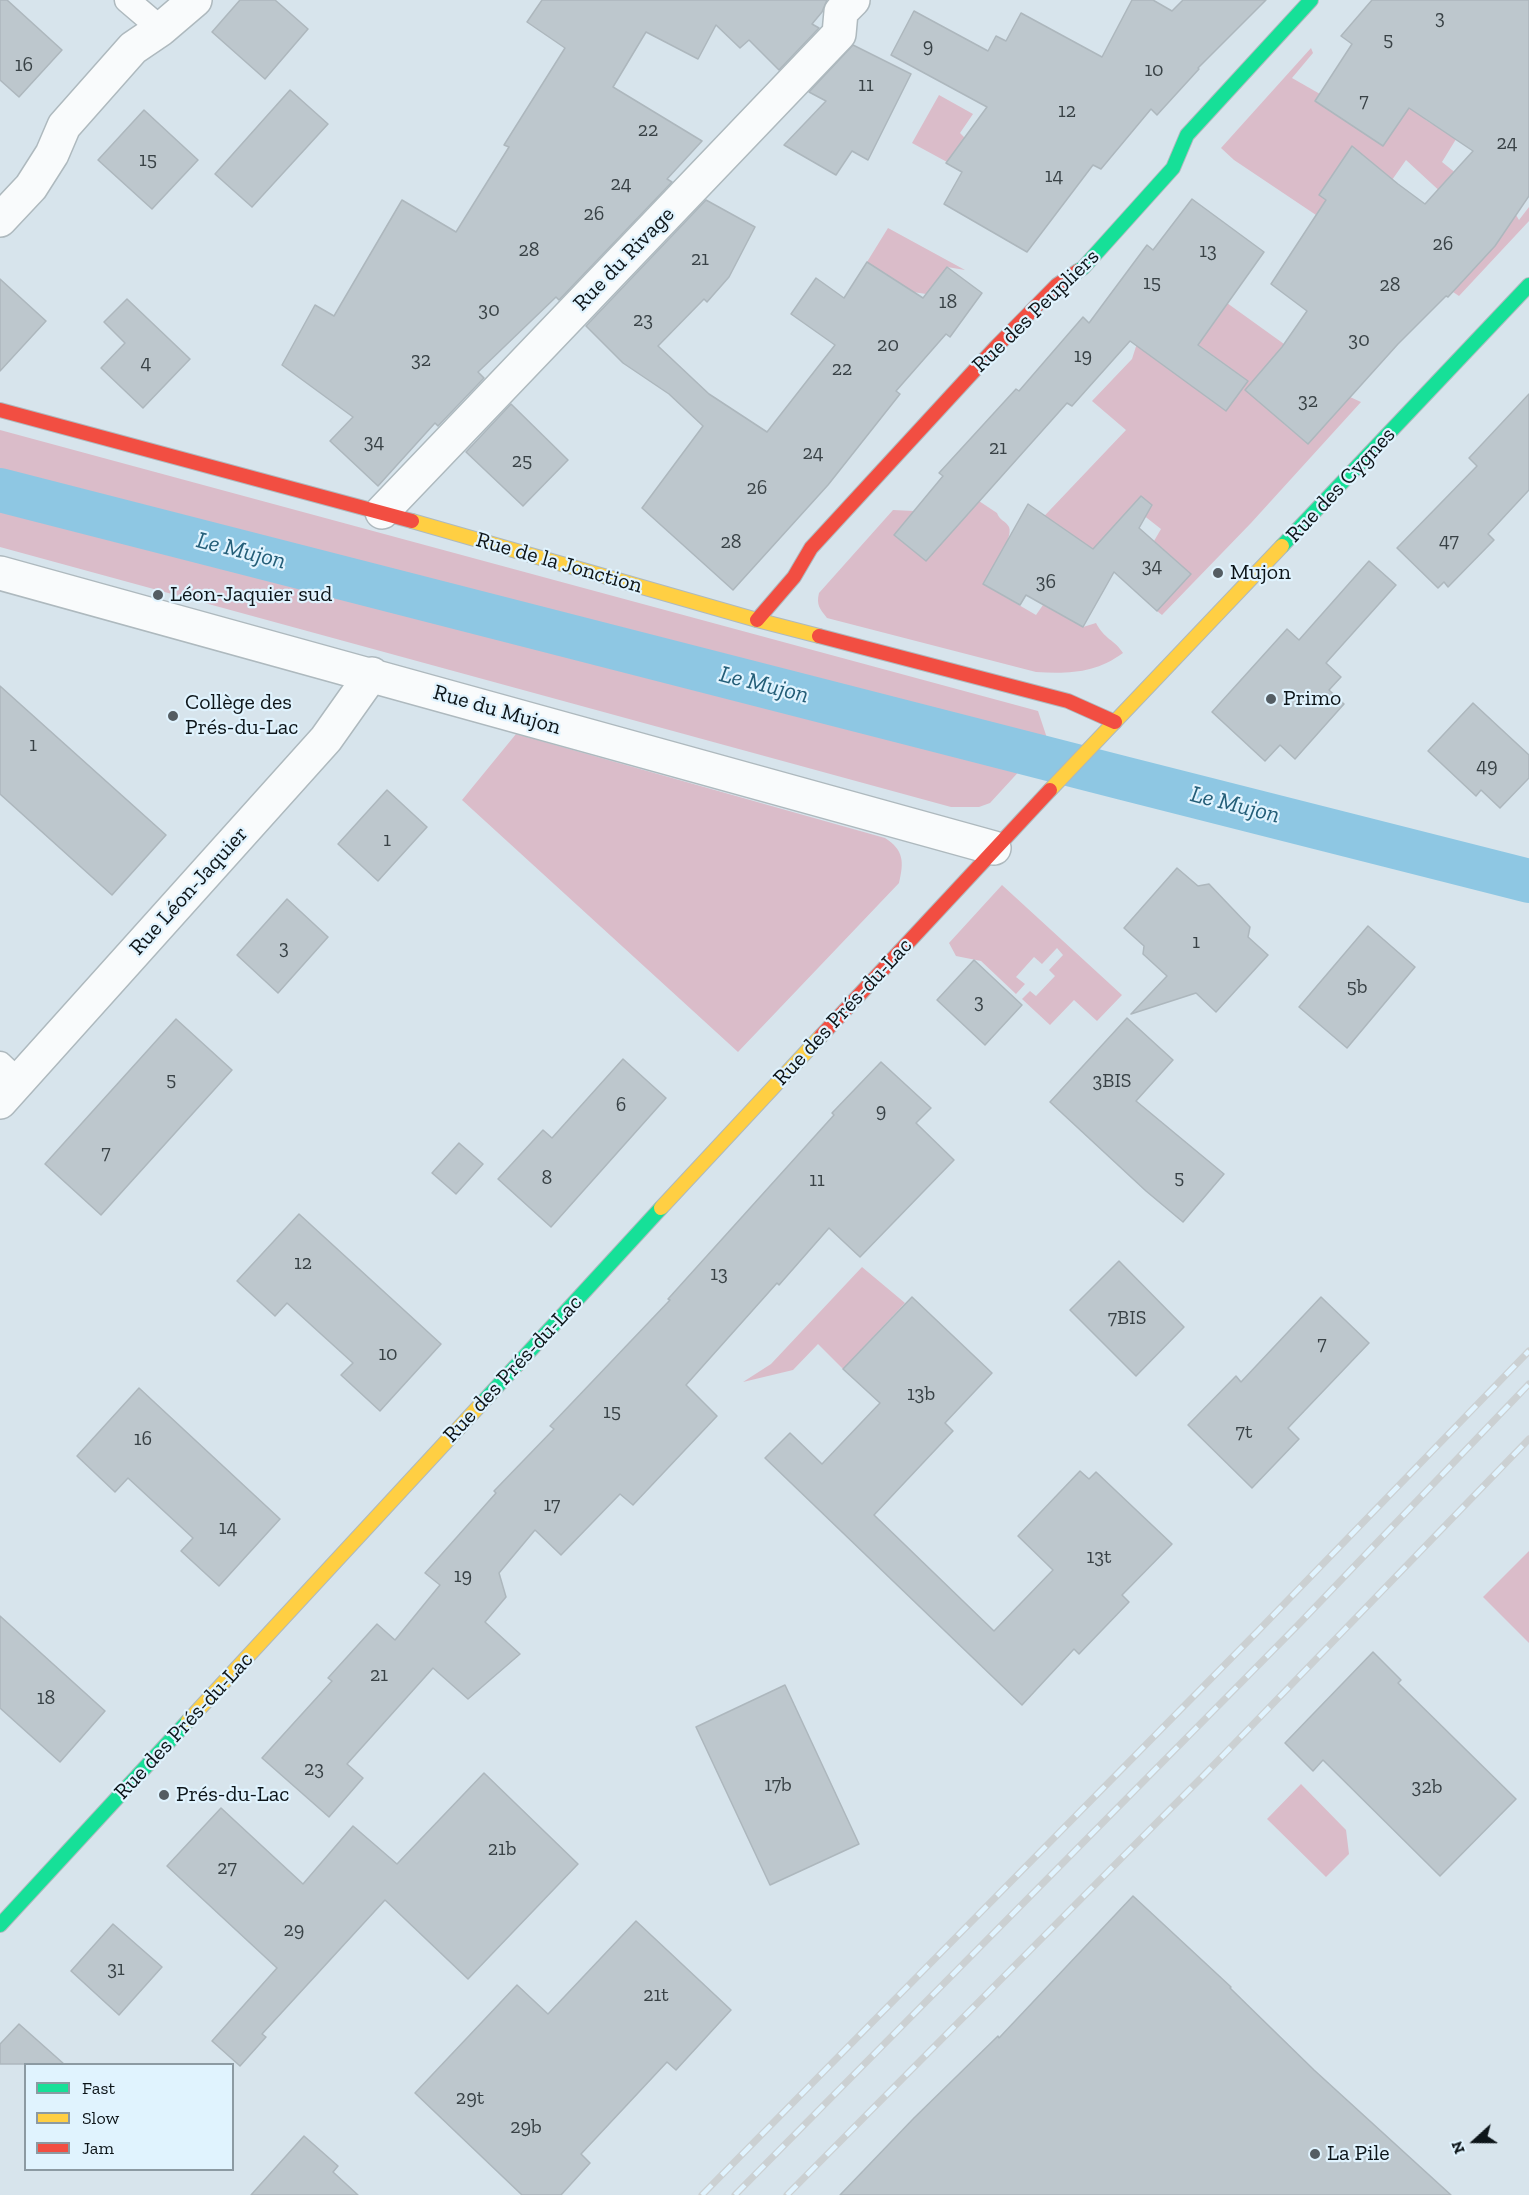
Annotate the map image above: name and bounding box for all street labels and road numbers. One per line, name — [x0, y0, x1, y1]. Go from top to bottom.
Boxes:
street label: Rue du Rivage — [568, 202, 680, 316]
street label: Rue des Peupliers — [967, 244, 1105, 378]
street label: Rue des Cygnes — [1281, 422, 1401, 548]
street label: Rue de la Jonction — [473, 527, 645, 599]
street label: Rue du Mujon — [430, 679, 564, 741]
street label: Rue Léon-Jaquier — [124, 821, 254, 961]
street label: Rue des Prés-du-Lac — [768, 933, 918, 1091]
street label: Rue des Prés-du-Lac — [438, 1290, 588, 1448]
street label: Rue des Prés-du-Lac — [109, 1647, 259, 1805]

